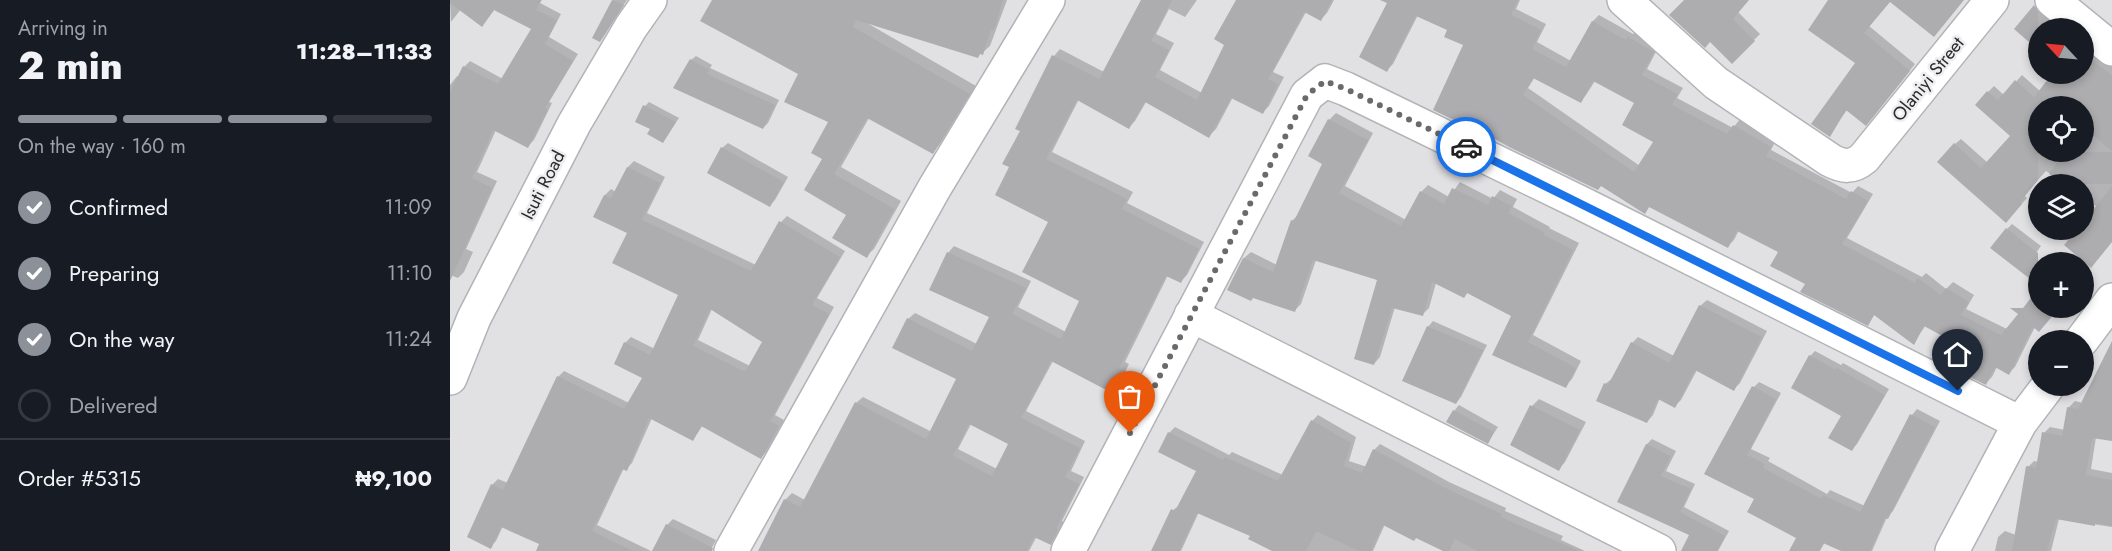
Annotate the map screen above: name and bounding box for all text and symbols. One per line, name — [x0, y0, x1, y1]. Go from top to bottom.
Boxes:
text: Arriving in — [18, 14, 108, 43]
north arrow — [2028, 18, 2094, 84]
map controls — [2028, 18, 2094, 396]
street label: Olaniyi Street — [1886, 31, 1971, 127]
text: 11:28–11:33 — [296, 35, 432, 67]
text: 2 min — [18, 37, 123, 94]
button: locate — [2028, 96, 2094, 162]
courier — [1436, 117, 1496, 177]
icon: car — [1450, 131, 1483, 164]
text: On the way · 160 m — [18, 132, 186, 161]
street label: Isuti Road — [515, 146, 571, 224]
button: layers — [2028, 174, 2094, 240]
icon: check — [18, 191, 51, 224]
text: Confirmed — [69, 191, 168, 223]
text: 11:09 — [384, 193, 432, 222]
button: + — [2028, 252, 2094, 318]
icon: check — [18, 257, 51, 290]
text: Preparing — [69, 257, 160, 289]
text: 11:10 — [387, 259, 432, 288]
icon: check — [18, 323, 51, 356]
text: On the way — [69, 323, 174, 355]
text: 11:24 — [385, 325, 432, 354]
pin — [1932, 329, 1983, 391]
button: − — [2028, 330, 2094, 396]
icon: home — [1941, 338, 1974, 371]
pin — [1104, 371, 1155, 433]
icon: bag — [1113, 380, 1146, 413]
text: Delivered — [69, 389, 158, 421]
text: Order #5315 — [18, 462, 141, 494]
text: ₦9,100 — [355, 462, 432, 494]

